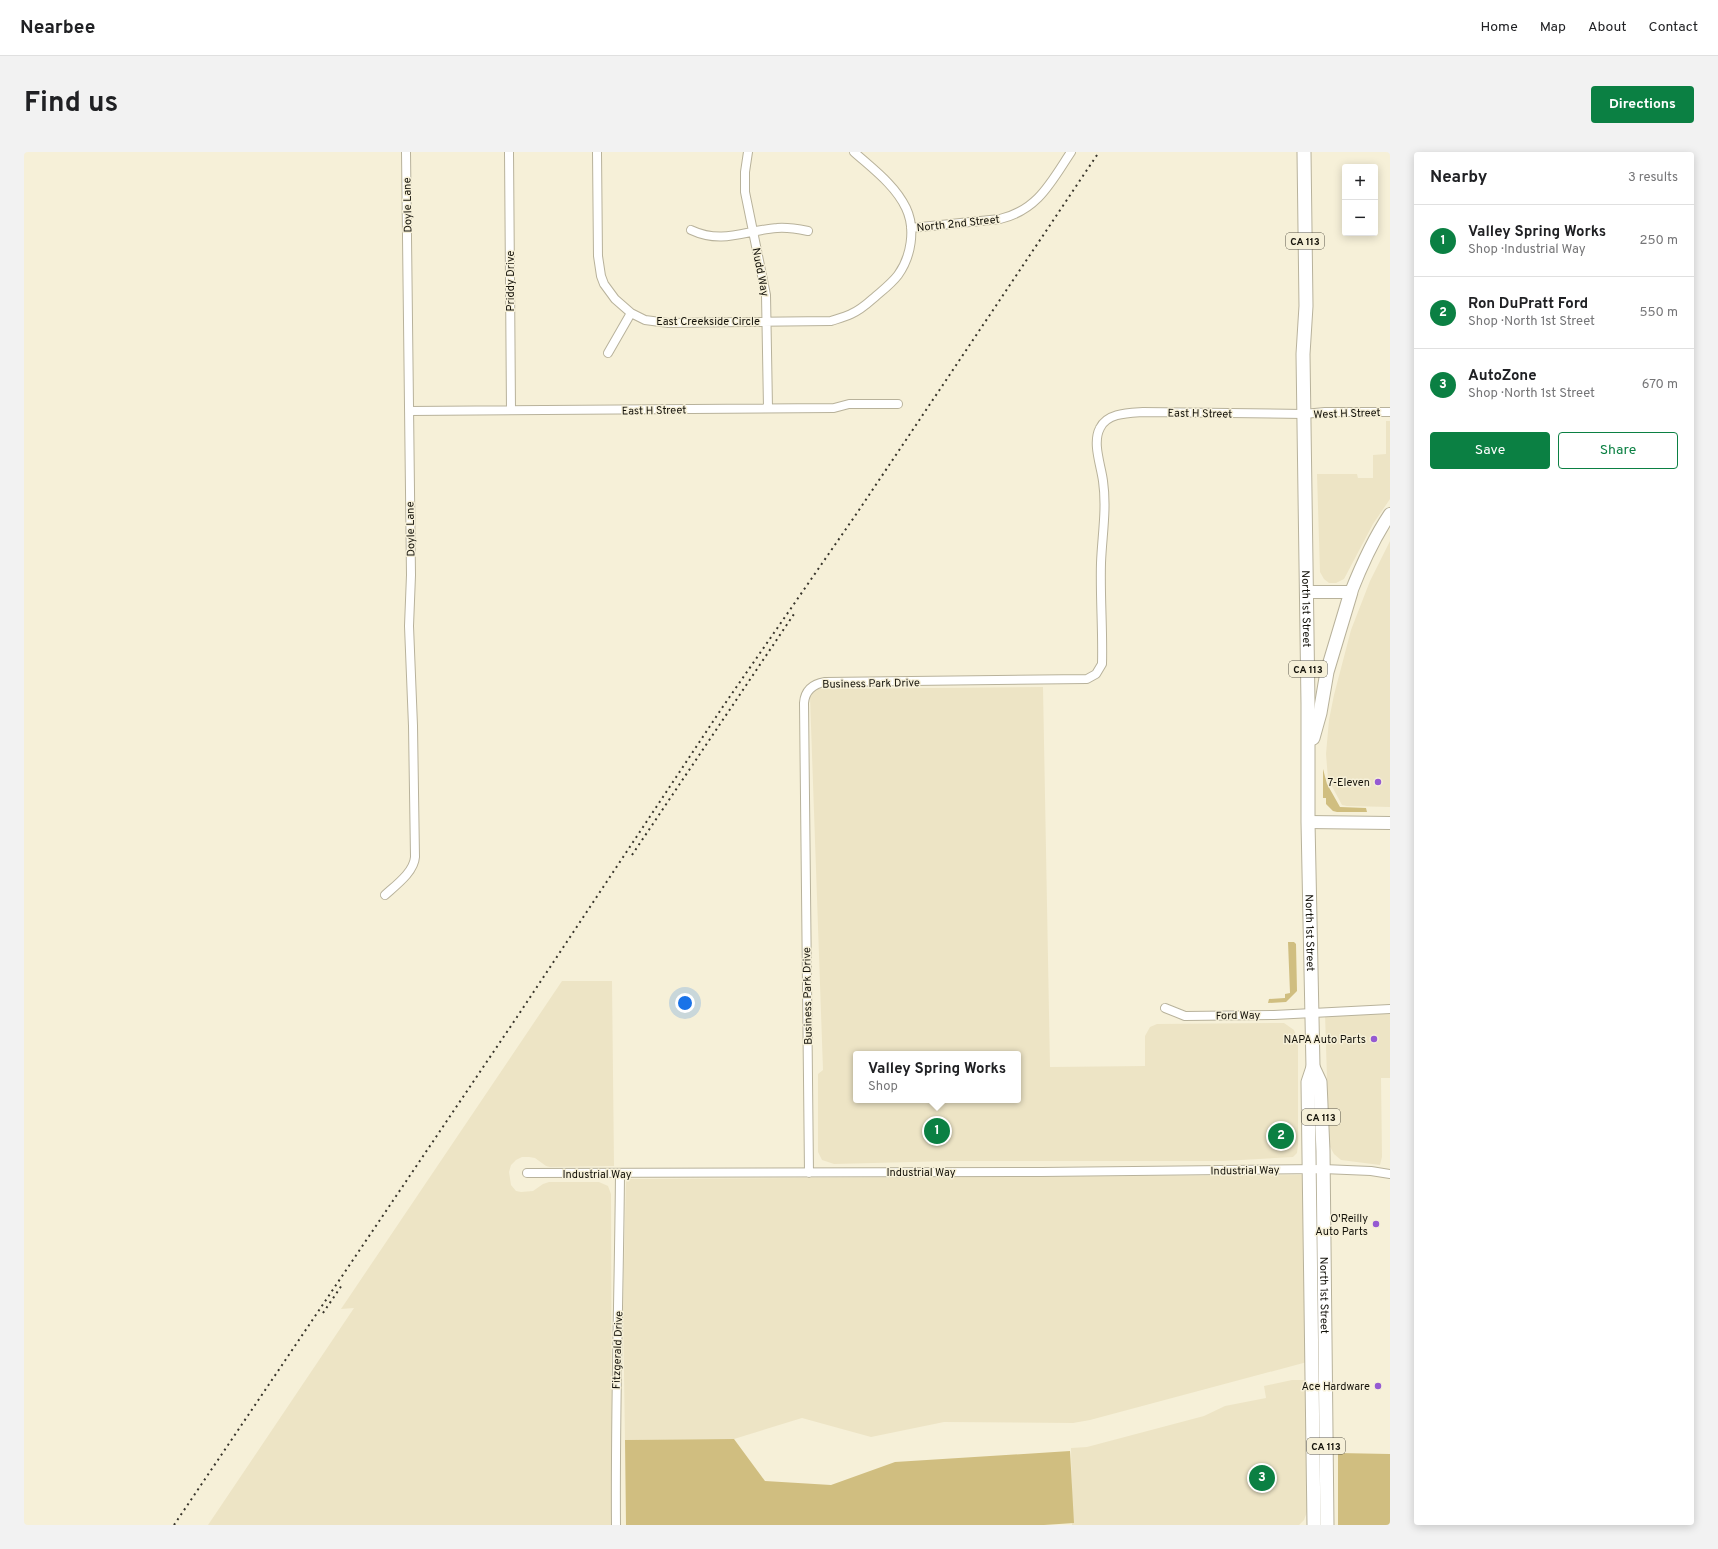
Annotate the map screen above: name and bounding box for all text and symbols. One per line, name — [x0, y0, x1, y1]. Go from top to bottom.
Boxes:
text: Nearbee — [20, 16, 95, 40]
text: Home — [1481, 19, 1518, 36]
text: Map — [1540, 19, 1566, 36]
text: About — [1588, 19, 1627, 36]
text: Contact — [1649, 19, 1698, 36]
text: Find us — [24, 86, 118, 122]
button: Directions — [1591, 86, 1694, 123]
map controls — [1342, 164, 1378, 236]
button: + — [1342, 164, 1378, 200]
text: Nearby — [1430, 167, 1487, 189]
text: 3 results — [1628, 170, 1678, 186]
street label: Doyle Lane — [401, 177, 415, 233]
button: − — [1342, 200, 1378, 236]
street label: North 2nd Street — [916, 213, 1000, 235]
text: Valley Spring Works — [1468, 223, 1606, 242]
road number: CA 113 — [1286, 233, 1324, 249]
text: 1 — [1440, 233, 1446, 249]
text: 250 m — [1640, 233, 1678, 249]
text: Shop · Industrial Way — [1468, 242, 1586, 258]
street label: Nudd Way — [748, 247, 772, 298]
street label: Priddy Drive — [504, 251, 518, 311]
text: Ron DuPratt Ford — [1468, 295, 1588, 314]
text: 2 — [1439, 305, 1447, 321]
text: 550 m — [1639, 305, 1678, 321]
text: Shop · North 1st Street — [1468, 314, 1595, 330]
street label: East Creekside Circle — [656, 315, 760, 329]
text: AutoZone — [1468, 367, 1537, 386]
text: 3 — [1439, 377, 1447, 393]
text: 670 m — [1642, 377, 1678, 393]
text: Shop · North 1st Street — [1468, 386, 1595, 402]
street label: East H Street — [622, 403, 686, 419]
street label: East H Street — [1168, 406, 1232, 422]
street label: West H Street — [1313, 406, 1381, 422]
button: Save — [1430, 432, 1550, 469]
button: Share — [1558, 432, 1678, 469]
street label: Doyle Lane — [404, 501, 418, 557]
street label: North 1st Street — [1298, 570, 1313, 648]
road number: CA 113 — [1289, 661, 1327, 677]
street label: Business Park Drive — [822, 676, 920, 692]
place label: 7-Eleven — [1328, 776, 1370, 790]
marker: 7-Eleven — [1373, 777, 1383, 787]
street label: North 1st Street — [1301, 894, 1317, 972]
street label: Business Park Drive — [800, 947, 816, 1045]
your location — [675, 993, 695, 1013]
street label: Ford Way — [1216, 1009, 1261, 1023]
place label: NAPA Auto Parts — [1284, 1033, 1366, 1047]
marker: NAPA Auto Parts — [1369, 1034, 1379, 1044]
popup — [853, 1051, 1021, 1103]
text: Valley Spring Works — [868, 1060, 1006, 1079]
text: Shop — [868, 1079, 898, 1095]
road number: CA 113 — [1302, 1109, 1340, 1125]
pin: 1 — [924, 1116, 950, 1146]
pin: 2 — [1268, 1121, 1294, 1151]
street label: Industrial Way — [1210, 1163, 1280, 1179]
street label: Industrial Way — [886, 1166, 956, 1180]
street label: Industrial Way — [562, 1168, 632, 1182]
place label: O'Reilly Auto Parts — [1315, 1212, 1368, 1239]
marker: O'Reilly Auto Parts — [1371, 1219, 1381, 1229]
street label: North 1st Street — [1316, 1257, 1331, 1334]
street label: Fitzgerald Drive — [610, 1311, 626, 1389]
place label: Ace Hardware — [1301, 1380, 1370, 1394]
marker: Ace Hardware — [1373, 1381, 1383, 1391]
road number: CA 113 — [1307, 1438, 1345, 1454]
pin: 3 — [1249, 1463, 1275, 1493]

